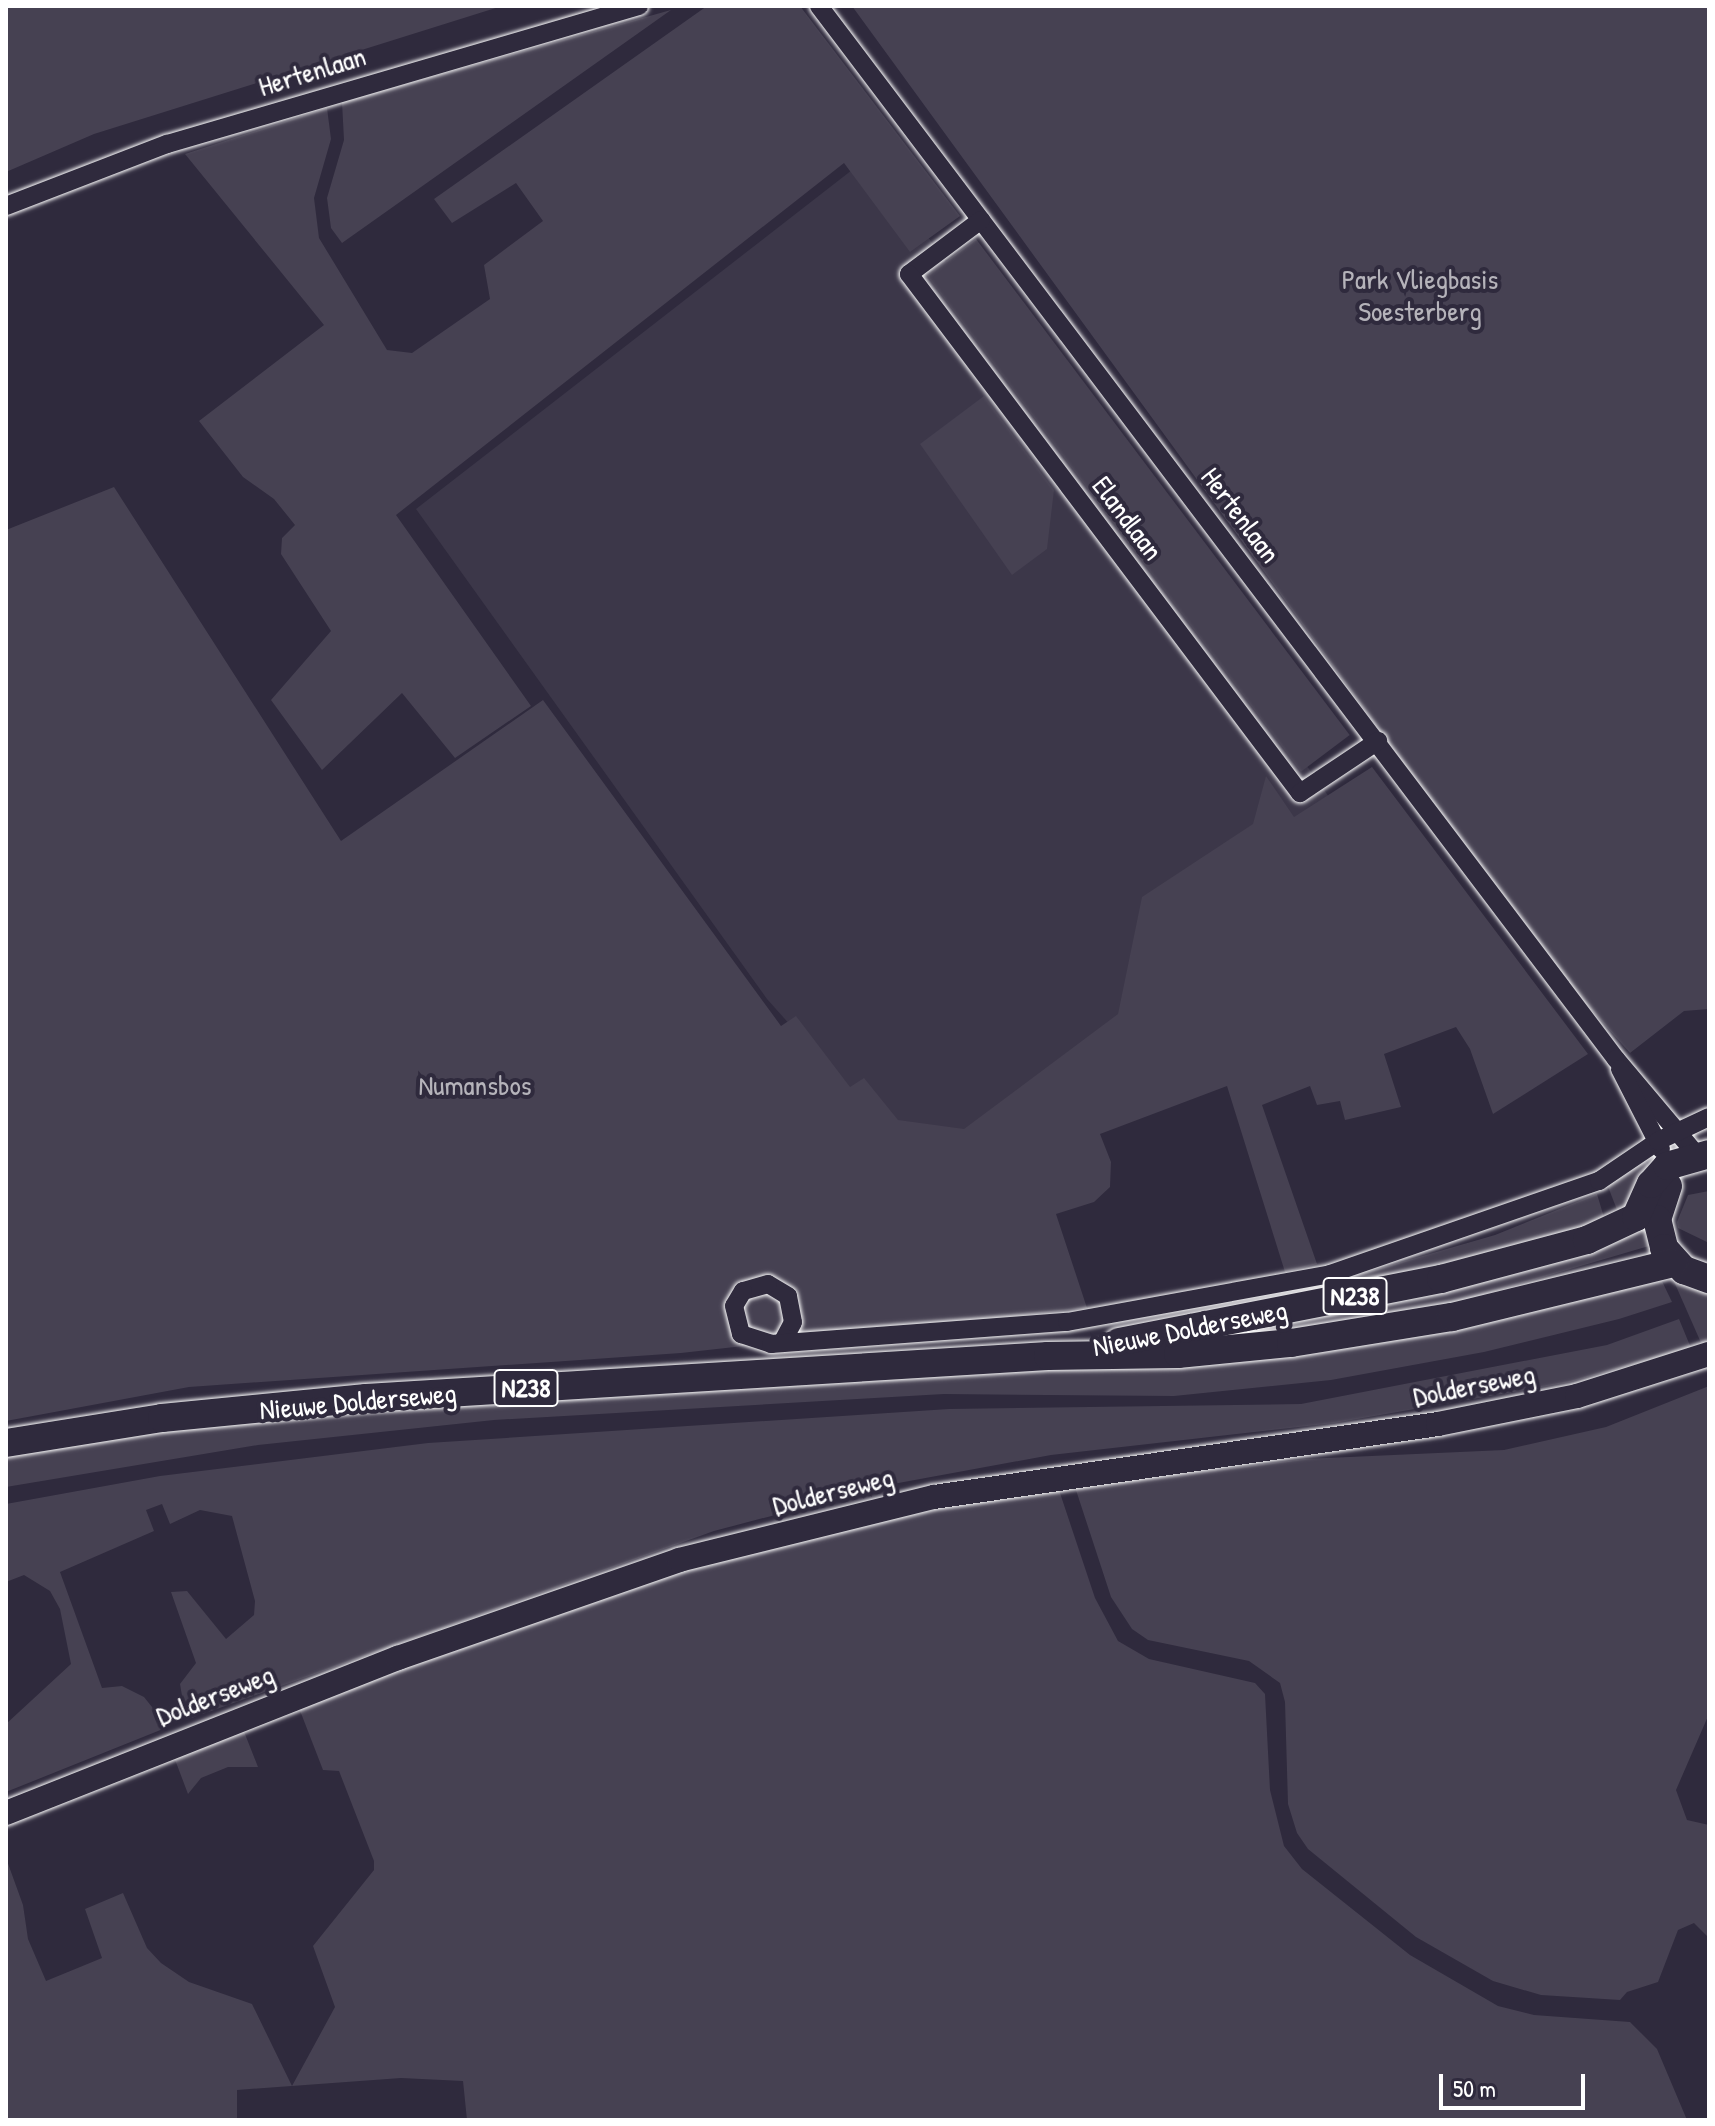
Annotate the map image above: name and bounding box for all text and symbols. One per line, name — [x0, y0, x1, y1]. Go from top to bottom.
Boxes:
street label: Hertenlaan — [254, 39, 370, 103]
park label: Park Vliegbasis Soesterberg — [1342, 262, 1498, 328]
street label: Hertenlaan — [1194, 461, 1288, 569]
street label: Elandlaan — [1086, 469, 1170, 567]
park label: Numansbos — [418, 1068, 532, 1102]
road number: N238 — [1321, 1274, 1389, 1318]
street label: Nieuwe Dolderseweg — [1090, 1293, 1290, 1363]
street label: Dolderseweg — [1410, 1357, 1538, 1413]
road number: N238 — [492, 1366, 560, 1410]
street label: Nieuwe Dolderseweg — [258, 1376, 458, 1426]
street label: Dolderseweg — [769, 1460, 897, 1522]
street label: Dolderseweg — [151, 1657, 279, 1733]
scale bar — [1443, 2058, 1589, 2108]
text: 50 m — [1453, 2072, 1496, 2104]

